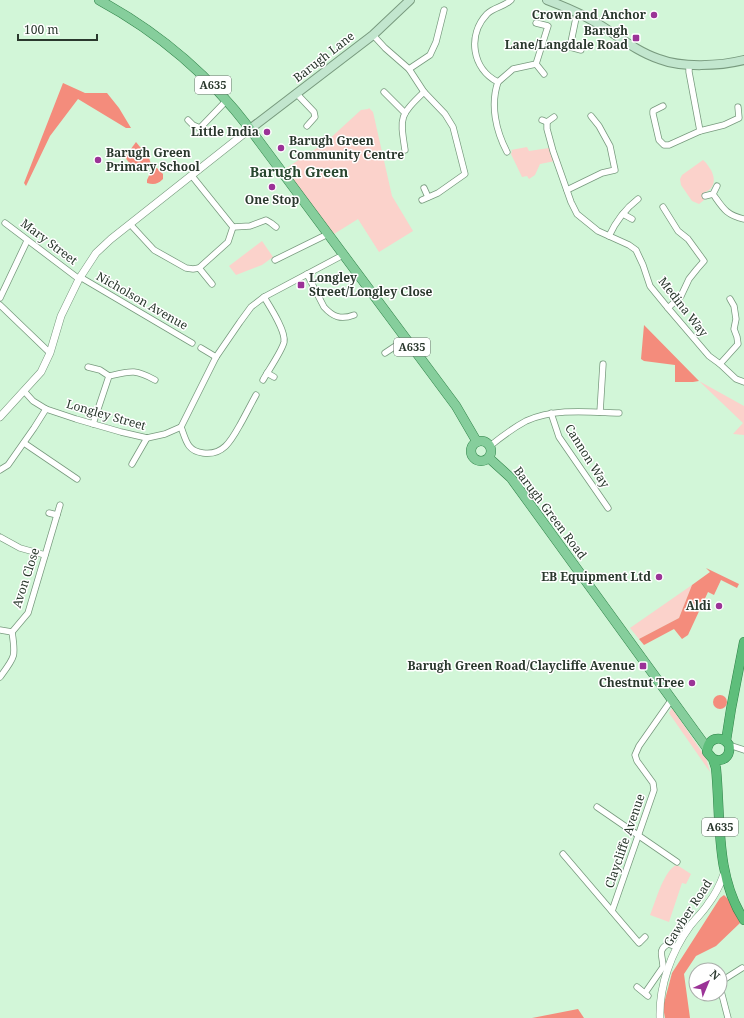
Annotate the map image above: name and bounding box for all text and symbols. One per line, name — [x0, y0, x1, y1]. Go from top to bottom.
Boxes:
place label: Crown and Anchor — [532, 6, 647, 23]
marker: Crown and Anchor — [649, 10, 659, 20]
scale bar — [18, 16, 97, 42]
text: 100 m — [24, 21, 59, 38]
place label: Barugh Lane/Langdale Road — [505, 22, 628, 53]
street label: Barugh Lane — [290, 27, 358, 86]
marker: Barugh Lane/Langdale Road — [631, 33, 641, 43]
road number: A635 — [195, 76, 231, 94]
place label: Little India — [191, 123, 259, 140]
marker: Little India — [262, 127, 272, 137]
place label: Barugh Green Community Centre — [289, 132, 404, 163]
marker: Barugh Green Community Centre — [276, 143, 286, 153]
place label: Barugh Green Primary School — [106, 144, 201, 175]
marker: Barugh Green Primary School — [93, 155, 103, 165]
district label: Barugh Green — [250, 162, 348, 181]
marker: One Stop — [267, 182, 277, 192]
place label: One Stop — [245, 191, 299, 208]
street label: Mary Street — [17, 215, 81, 269]
street label: Nicholson Avenue — [93, 267, 191, 334]
place label: Longley Street/Longley Close — [309, 269, 433, 300]
street label: Medina Way — [655, 273, 712, 340]
marker: Longley Street/Longley Close — [296, 280, 306, 290]
road number: A635 — [394, 338, 430, 356]
street label: Longley Street — [64, 395, 148, 434]
street label: Cannon Way — [561, 421, 614, 491]
street label: Barugh Green Road — [510, 463, 591, 563]
street label: Avon Close — [8, 546, 43, 610]
place label: EB Equipment Ltd — [541, 568, 651, 585]
marker: EB Equipment Ltd — [654, 572, 664, 582]
place label: Aldi — [686, 597, 712, 614]
marker: Aldi — [714, 601, 724, 611]
place label: Barugh Green Road/Claycliffe Avenue — [408, 657, 635, 674]
marker: Barugh Green Road/Claycliffe Avenue — [638, 661, 648, 671]
place label: Chestnut Tree — [599, 674, 684, 691]
marker: Chestnut Tree — [687, 678, 697, 688]
street label: Claycliffe Avenue — [600, 791, 649, 890]
road number: A635 — [702, 818, 738, 836]
street label: Gawber Road — [659, 875, 716, 950]
north arrow — [688, 962, 728, 1002]
text: N — [707, 966, 724, 983]

